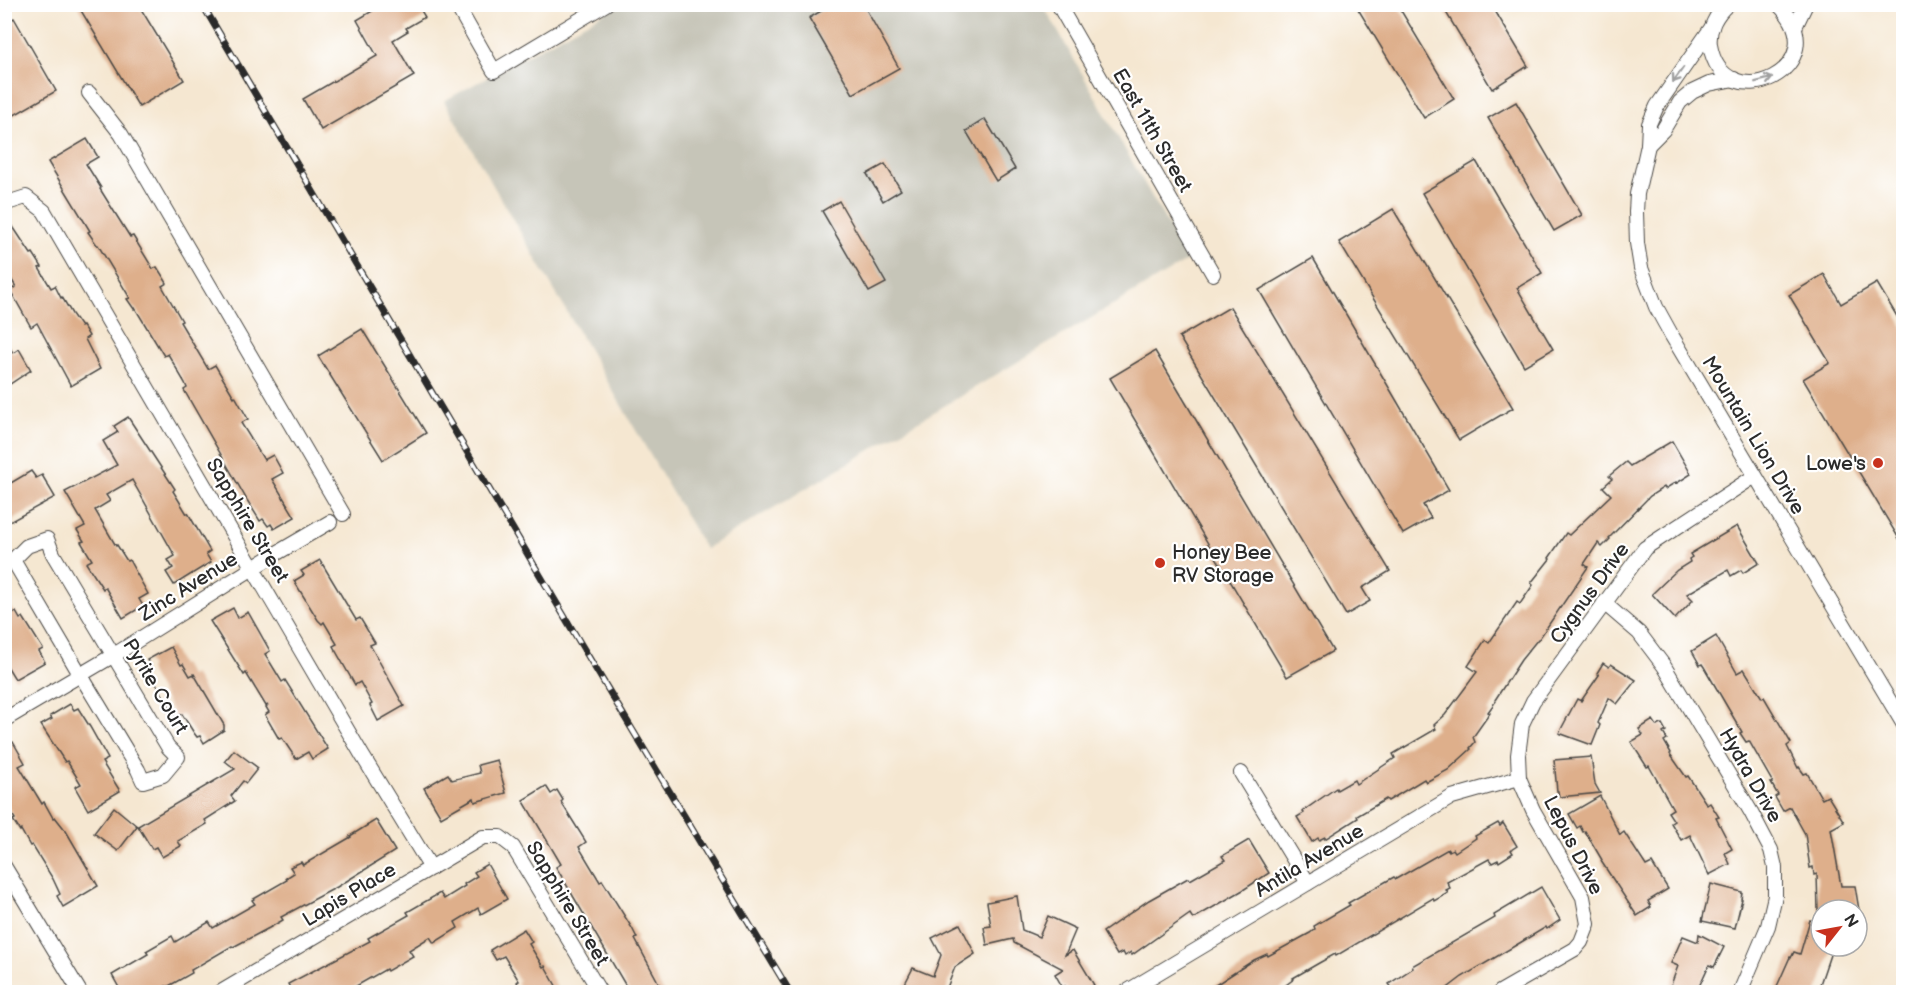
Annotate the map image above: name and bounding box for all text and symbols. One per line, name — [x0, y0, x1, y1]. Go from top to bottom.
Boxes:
street label: East 11th Street — [1107, 65, 1197, 196]
one-way arrow — [1672, 66, 1684, 82]
one-way arrow — [1754, 74, 1773, 86]
street label: Mountain Lion Drive — [1696, 352, 1810, 519]
place label: Lowe's — [1806, 452, 1866, 476]
street label: Sapphire Street — [201, 454, 294, 587]
marker: Lowe's — [1871, 456, 1885, 470]
street label: Cygnus Drive — [1545, 538, 1635, 649]
place label: Honey Bee RV Storage — [1172, 541, 1274, 588]
street label: Zinc Avenue — [134, 547, 242, 627]
marker: Honey Bee RV Storage — [1153, 556, 1167, 570]
street label: Pyrite Court — [117, 634, 193, 739]
street label: Hydra Drive — [1713, 724, 1787, 827]
street label: Lepus Drive — [1538, 792, 1608, 899]
street label: Antila Avenue — [1251, 819, 1368, 903]
street label: Sapphire Street — [521, 837, 614, 970]
street label: Lapis Place — [299, 858, 401, 932]
north arrow — [1809, 898, 1869, 958]
text: N — [1839, 911, 1862, 931]

